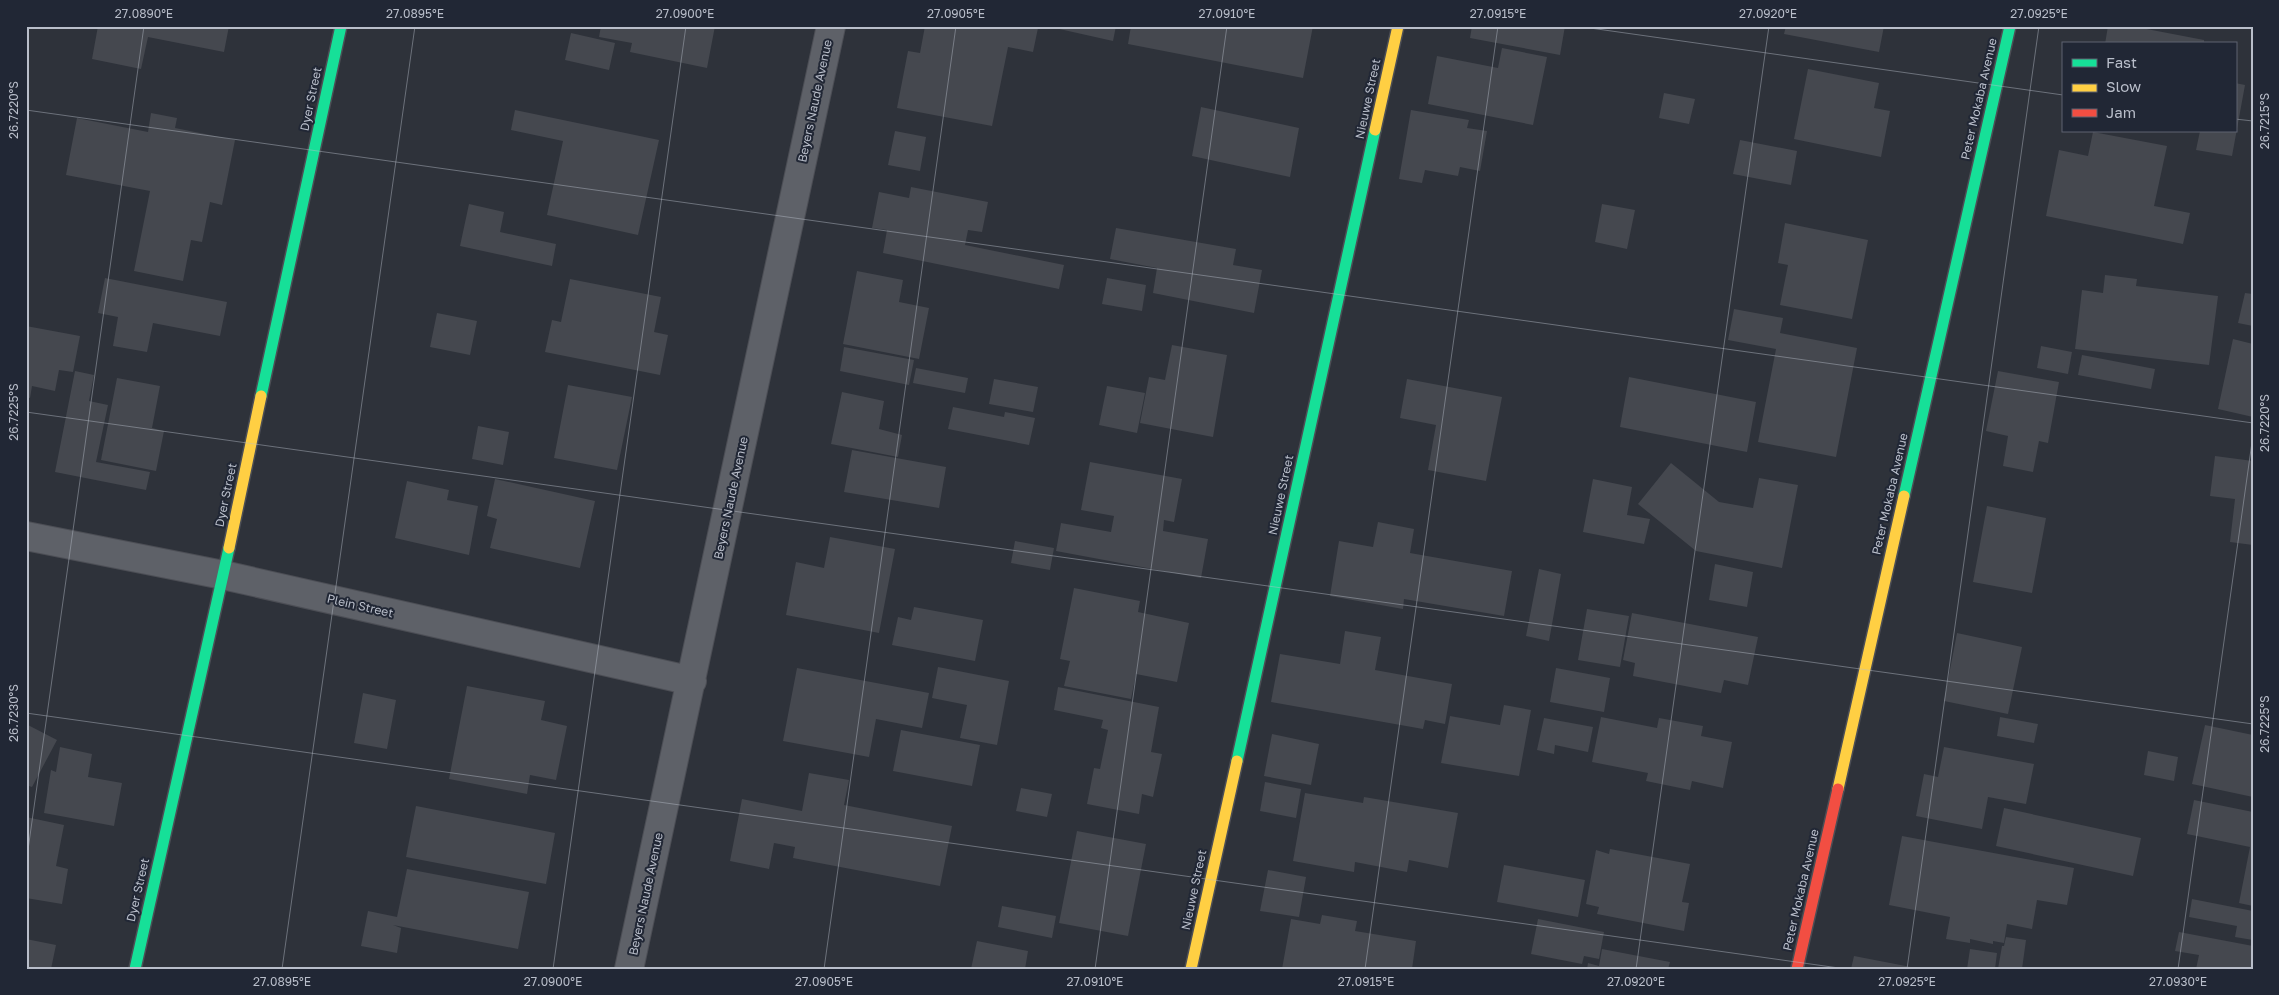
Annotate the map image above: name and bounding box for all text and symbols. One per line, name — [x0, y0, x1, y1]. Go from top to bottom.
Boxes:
text: 27.0890°E — [115, 6, 173, 21]
text: 27.0895°E — [386, 6, 444, 21]
text: 27.0900°E — [656, 6, 714, 21]
text: 27.0905°E — [927, 6, 985, 21]
text: 27.0910°E — [1199, 6, 1255, 21]
text: 27.0915°E — [1470, 6, 1526, 21]
text: 27.0920°E — [1739, 6, 1797, 21]
text: 27.0925°E — [2010, 6, 2068, 21]
street label: Peter Mokaba Avenue — [1957, 36, 2000, 161]
street label: Beyers Naude Avenue — [794, 38, 835, 164]
legend — [2062, 42, 2236, 132]
text: Fast — [2106, 53, 2137, 71]
street label: Nieuwe Street — [1352, 57, 1383, 140]
street label: Dyer Street — [296, 65, 325, 132]
text: Slow — [2106, 77, 2141, 95]
text: 26.7220°S — [6, 81, 21, 139]
text: 26.7215°S — [2257, 93, 2272, 149]
text: Jam — [2106, 103, 2136, 121]
text: 26.7225°S — [6, 383, 21, 441]
text: 26.7220°S — [2257, 394, 2272, 452]
street label: Peter Mokaba Avenue — [1868, 431, 1911, 556]
street label: Beyers Naude Avenue — [710, 435, 751, 561]
street label: Nieuwe Street — [1265, 453, 1296, 536]
street label: Dyer Street — [211, 461, 240, 528]
street label: Plein Street — [325, 591, 395, 620]
text: 26.7230°S — [6, 684, 21, 742]
text: 26.7225°S — [2257, 695, 2272, 753]
street label: Peter Mokaba Avenue — [1779, 827, 1822, 952]
street label: Beyers Naude Avenue — [625, 831, 666, 957]
street label: Nieuwe Street — [1178, 848, 1209, 931]
street label: Dyer Street — [123, 856, 152, 923]
text: 27.0895°E — [253, 974, 311, 989]
text: 27.0900°E — [524, 974, 582, 989]
text: 27.0905°E — [795, 974, 853, 989]
text: 27.0910°E — [1067, 974, 1123, 989]
text: 27.0915°E — [1338, 974, 1394, 989]
text: 27.0920°E — [1607, 974, 1665, 989]
text: 27.0925°E — [1878, 974, 1936, 989]
text: 27.0930°E — [2149, 974, 2207, 989]

